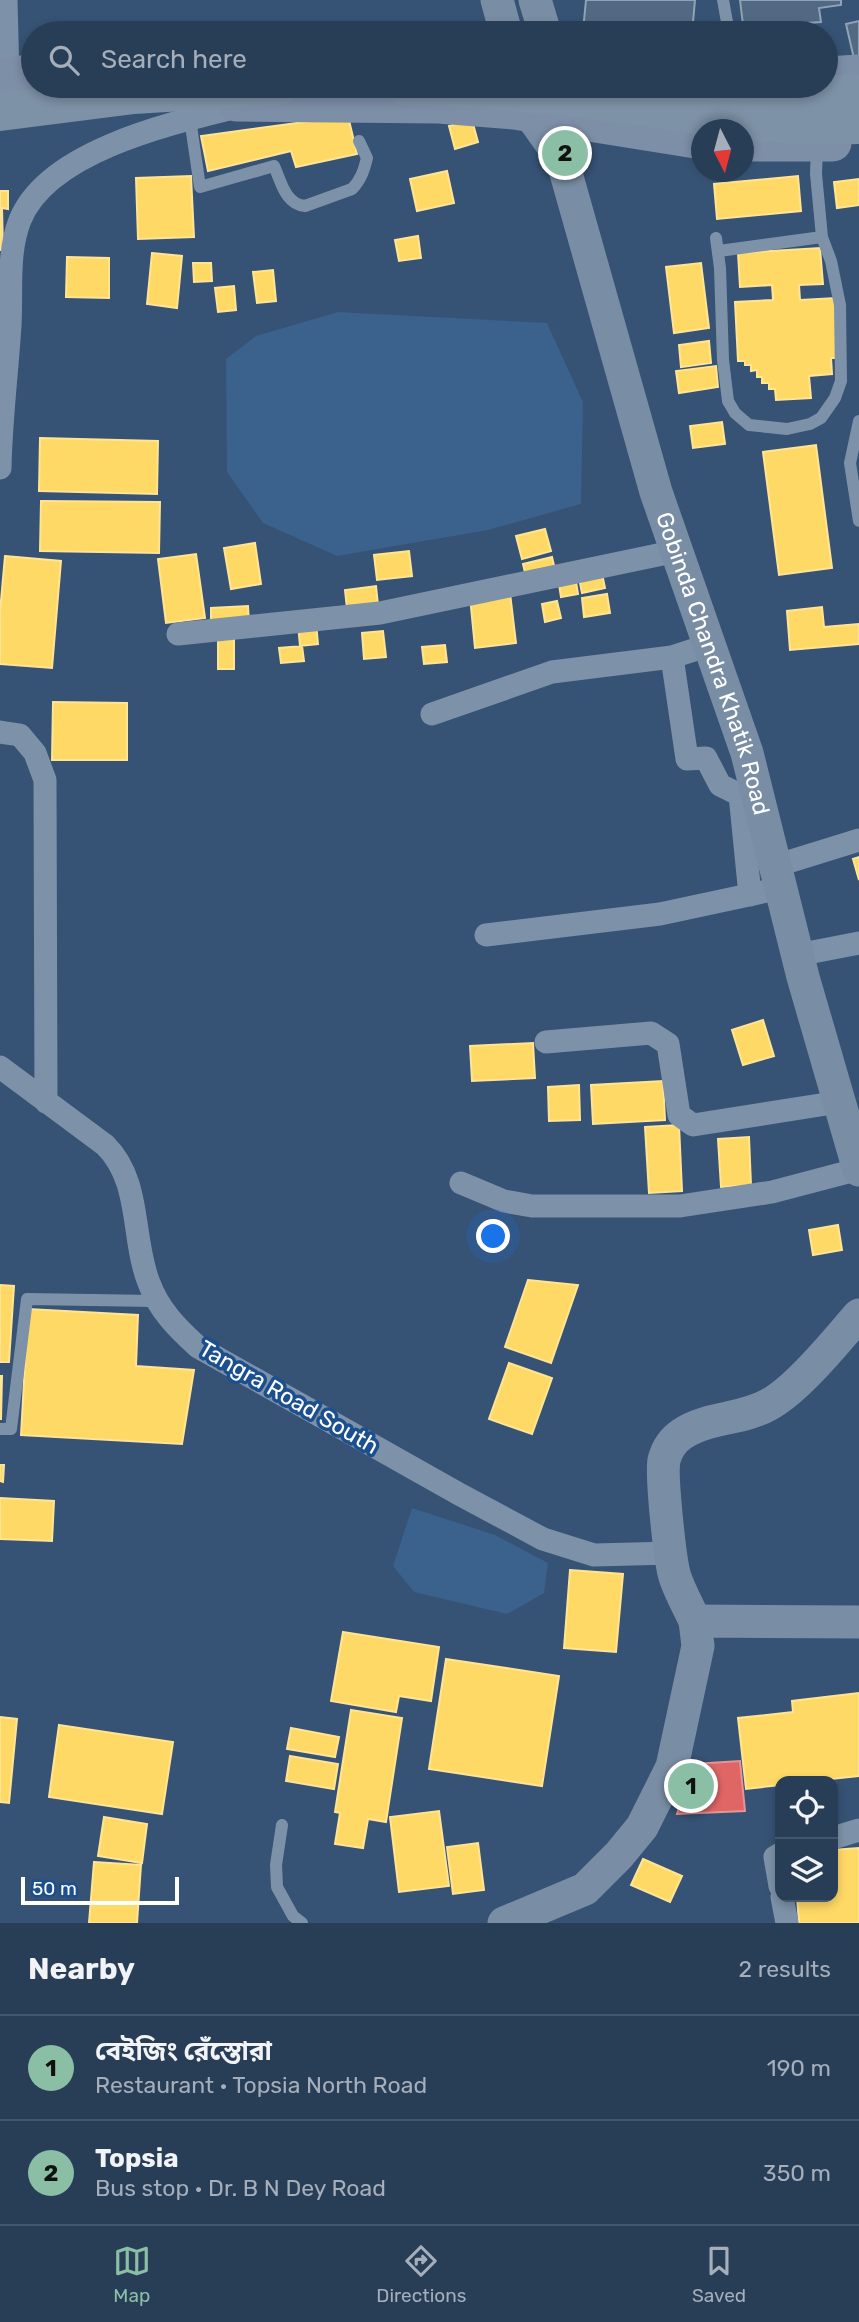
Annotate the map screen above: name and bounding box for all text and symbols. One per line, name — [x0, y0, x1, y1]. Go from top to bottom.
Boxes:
search box — [21, 21, 838, 98]
icon: search — [45, 41, 83, 79]
text: Search here — [101, 44, 247, 75]
north arrow — [691, 119, 754, 182]
pin: 2 — [542, 127, 588, 179]
street label: Gobinda Chandra Khatik Road — [650, 508, 776, 818]
your location — [476, 1219, 510, 1253]
street label: Tangra Road South — [194, 1334, 384, 1460]
pin: 1 — [668, 1760, 714, 1812]
map controls — [775, 1776, 838, 1902]
button: locate — [775, 1776, 838, 1839]
button: layers — [775, 1839, 838, 1902]
scale bar — [21, 1874, 178, 1906]
text: 50 m — [32, 1877, 77, 1900]
text: Nearby — [28, 1951, 135, 1987]
text: 2 results — [739, 1955, 831, 1983]
text: বেইজিং রেঁস্তোরা — [95, 2036, 272, 2067]
text: 1 — [45, 2054, 57, 2082]
text: 190 m — [767, 2054, 831, 2082]
text: Restaurant · Topsia North Road — [95, 2071, 427, 2099]
text: Topsia — [95, 2143, 179, 2174]
text: 2 — [44, 2159, 58, 2187]
text: 350 m — [763, 2159, 831, 2187]
text: Bus stop · Dr. B N Dey Road — [95, 2174, 386, 2202]
tab: Map — [113, 2242, 151, 2307]
tab: Directions — [376, 2242, 466, 2307]
tab: Saved — [692, 2242, 746, 2307]

